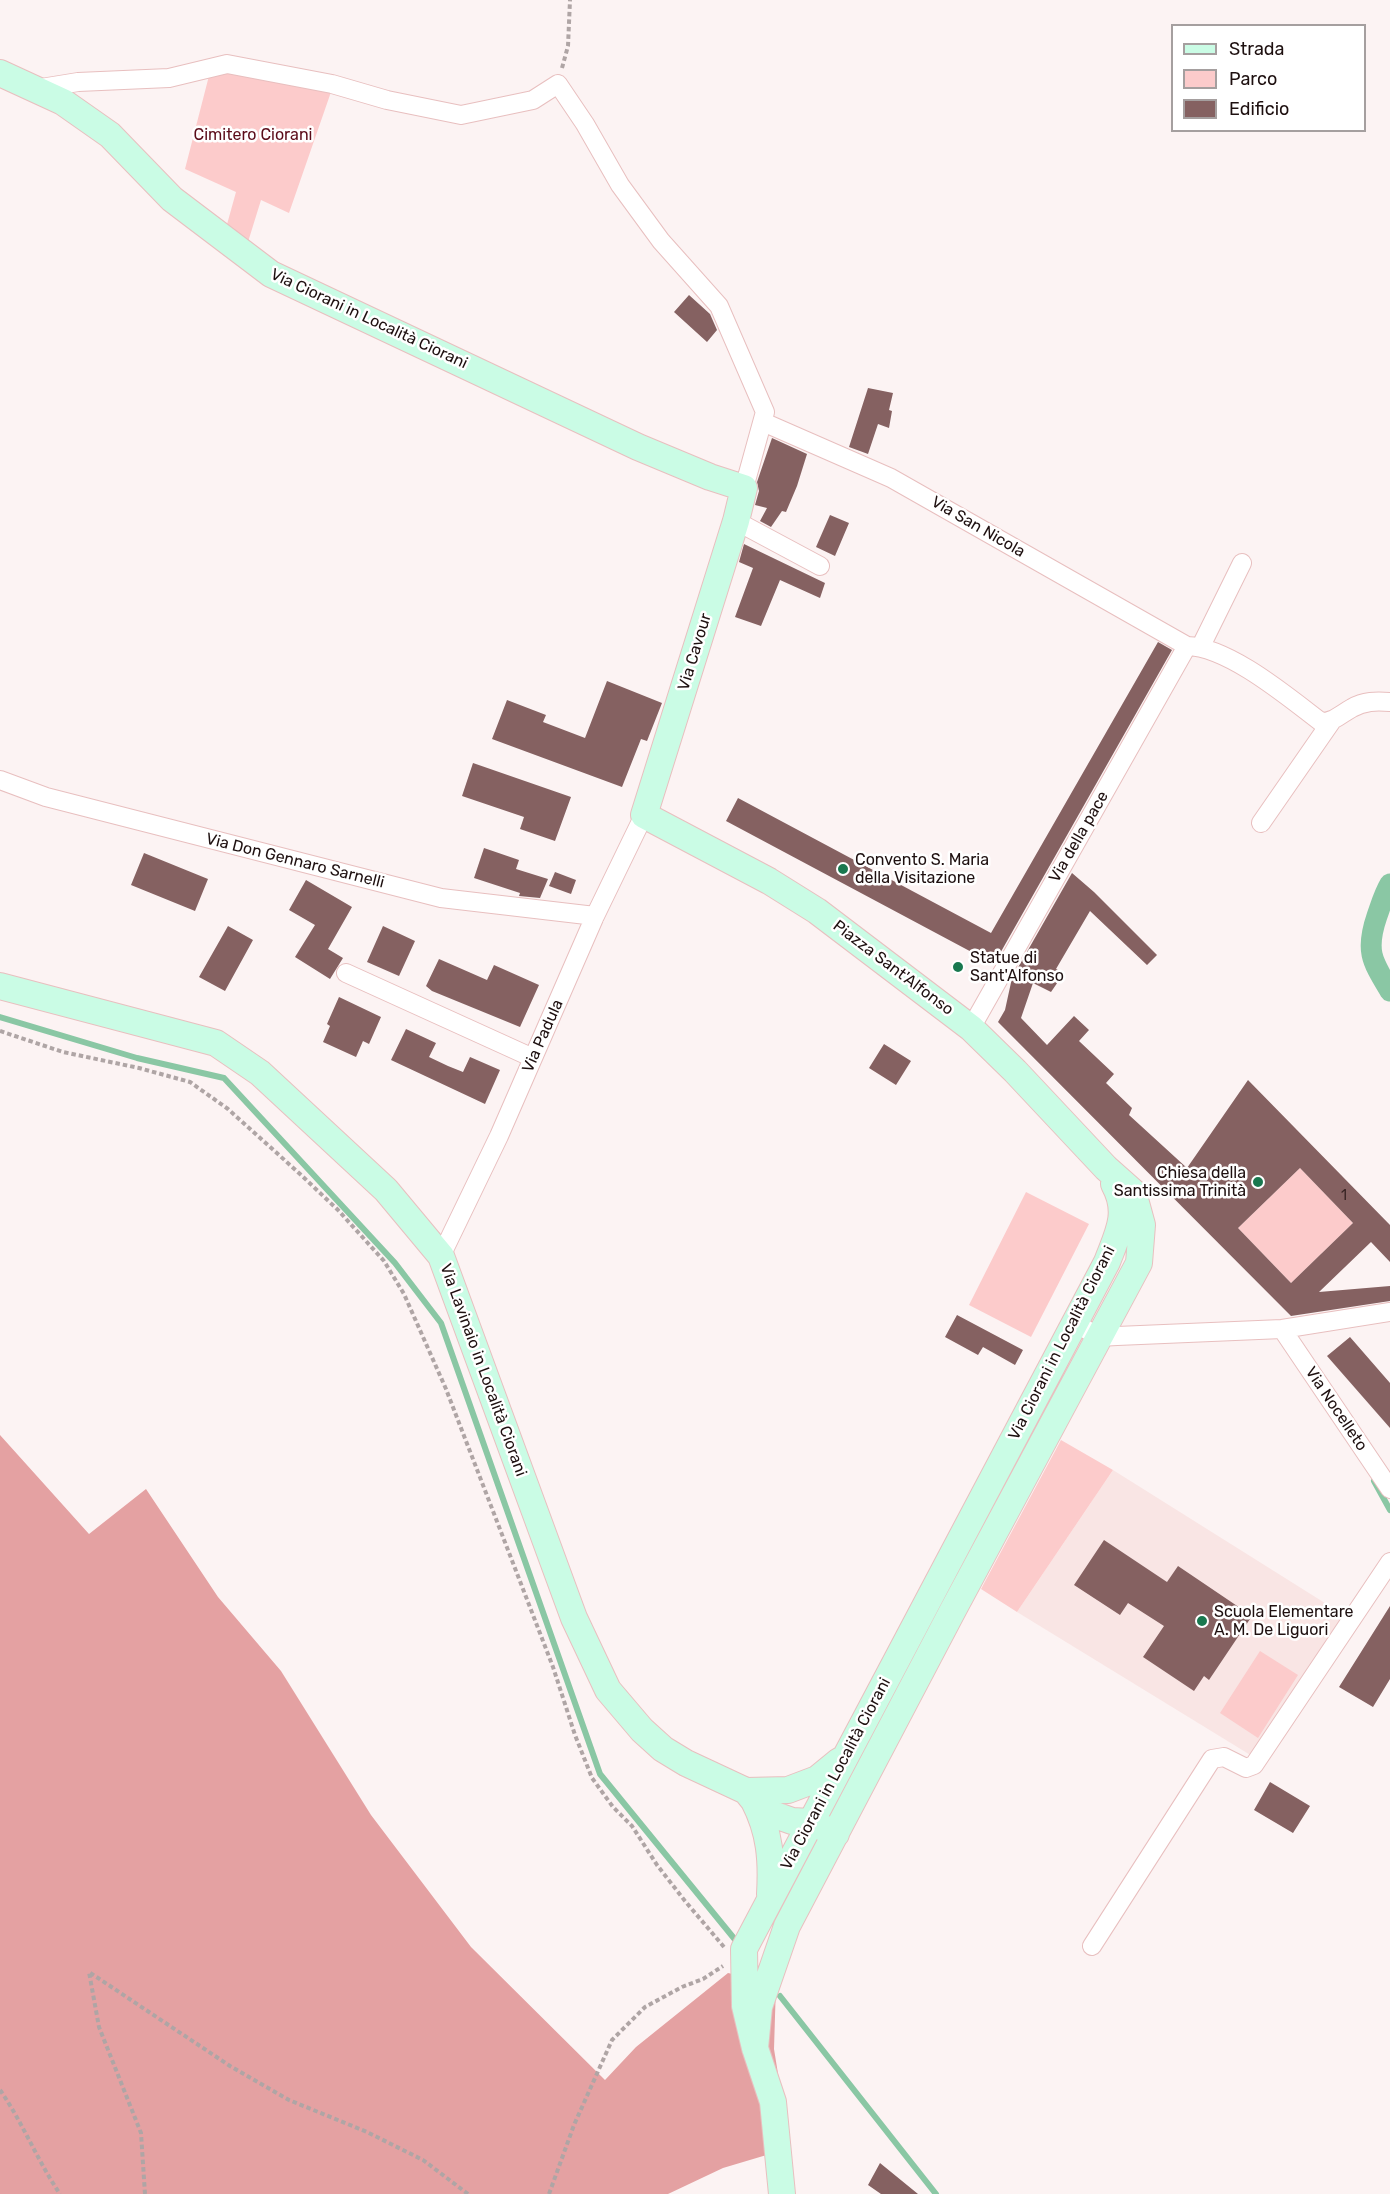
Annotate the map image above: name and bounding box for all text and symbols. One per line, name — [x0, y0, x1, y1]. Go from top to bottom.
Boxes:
legend — [1171, 24, 1366, 132]
text: Strada — [1229, 38, 1285, 60]
text: Parco — [1229, 68, 1277, 90]
text: Edificio — [1229, 98, 1289, 120]
park label: Cimitero Ciorani — [194, 125, 312, 145]
street label: Via Ciorani in Località Ciorani — [267, 265, 471, 373]
street label: Via San Nicola — [928, 492, 1028, 562]
street label: Via Cavour — [674, 611, 716, 693]
street label: Via della pace — [1045, 788, 1113, 886]
street label: Via Don Gennaro Sarnelli — [204, 830, 386, 892]
place label: Convento S. Maria della Visitazione — [855, 850, 989, 888]
marker: Convento S. Maria della Visitazione — [836, 862, 850, 876]
street label: Piazza Sant'Alfonso — [829, 916, 957, 1020]
place label: Statue di Sant'Alfonso — [970, 948, 1064, 986]
marker: Statue di Sant'Alfonso — [951, 960, 965, 974]
street label: Via Padula — [518, 997, 568, 1075]
place label: Chiesa della Santissima Trinità — [1114, 1163, 1246, 1201]
marker: Chiesa della Santissima Trinità — [1251, 1175, 1265, 1189]
house number: 1 — [1341, 1188, 1347, 1204]
street label: Via Ciorani in Località Ciorani — [1005, 1243, 1119, 1443]
street label: Via Lavinaio in Località Ciorani — [436, 1261, 530, 1479]
street label: Via Nocelleto — [1301, 1363, 1371, 1455]
place label: Scuola Elementare A. M. De Liguori — [1214, 1602, 1354, 1640]
marker: Scuola Elementare A. M. De Liguori — [1195, 1614, 1209, 1628]
street label: Via Ciorani in Località Ciorani — [777, 1675, 895, 1873]

